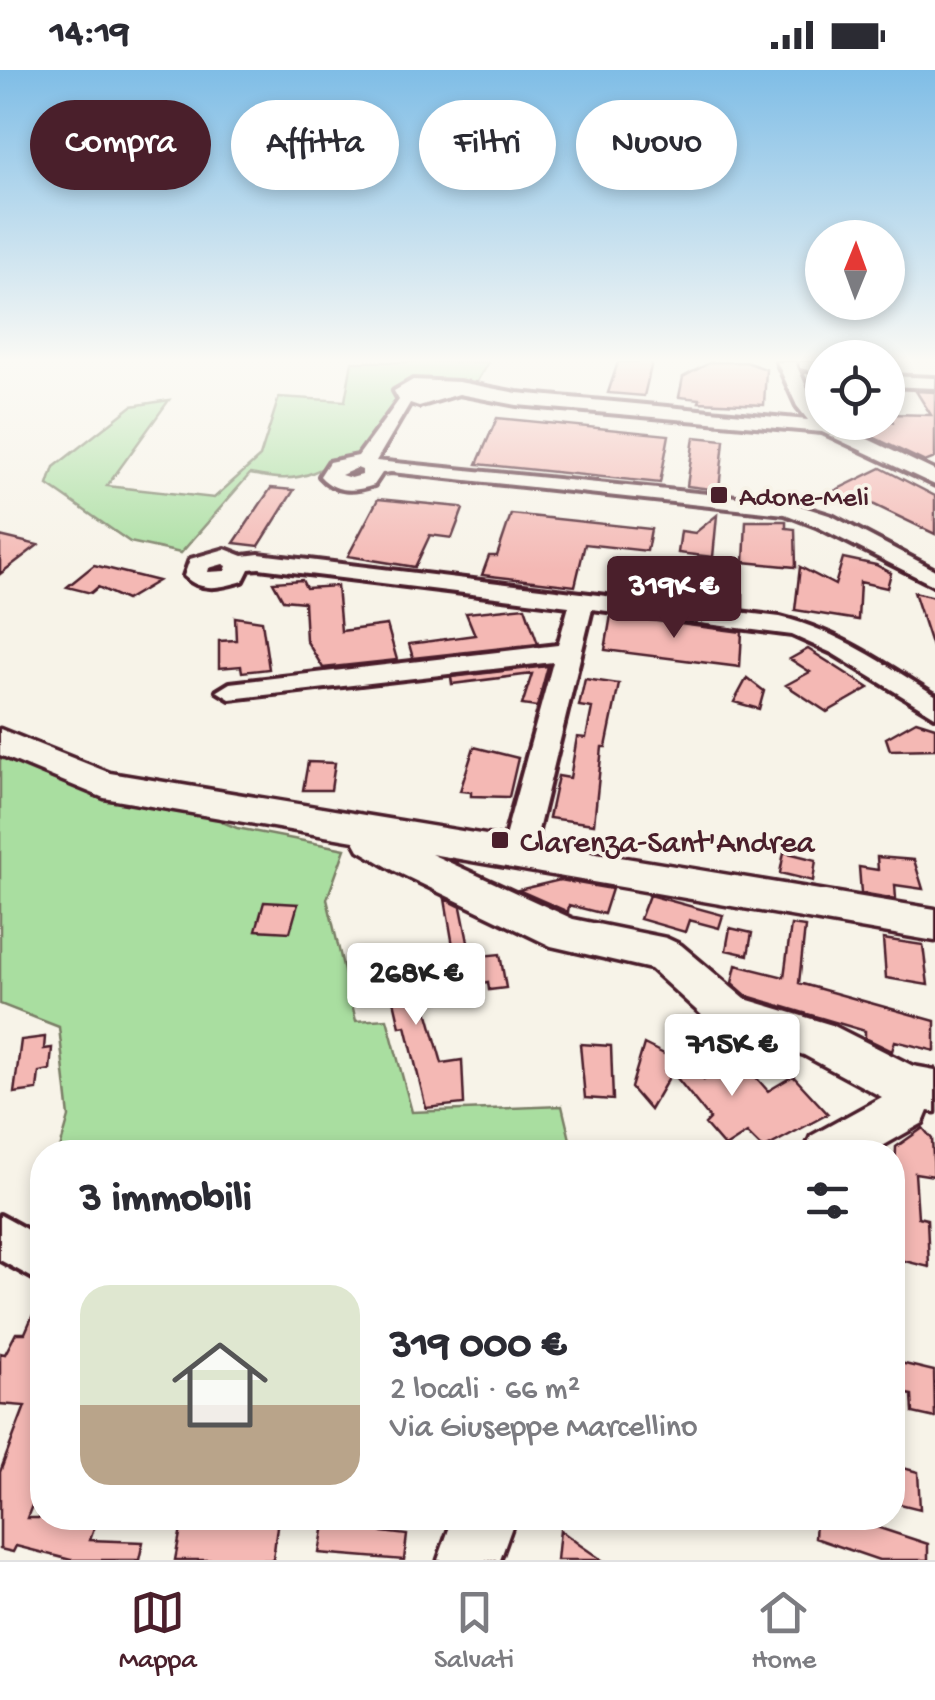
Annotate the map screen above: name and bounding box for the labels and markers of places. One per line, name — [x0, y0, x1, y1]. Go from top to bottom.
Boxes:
place label: Adone-Meli — [739, 483, 869, 516]
marker: Adone-Meli — [708, 484, 730, 506]
pin: 319K € — [593, 556, 755, 641]
place label: Clarenza-Sant'Andrea — [520, 826, 816, 864]
marker: Clarenza-Sant'Andrea — [489, 829, 511, 851]
pin: 268K € — [335, 943, 497, 1028]
pin: 715K € — [651, 1014, 813, 1099]

